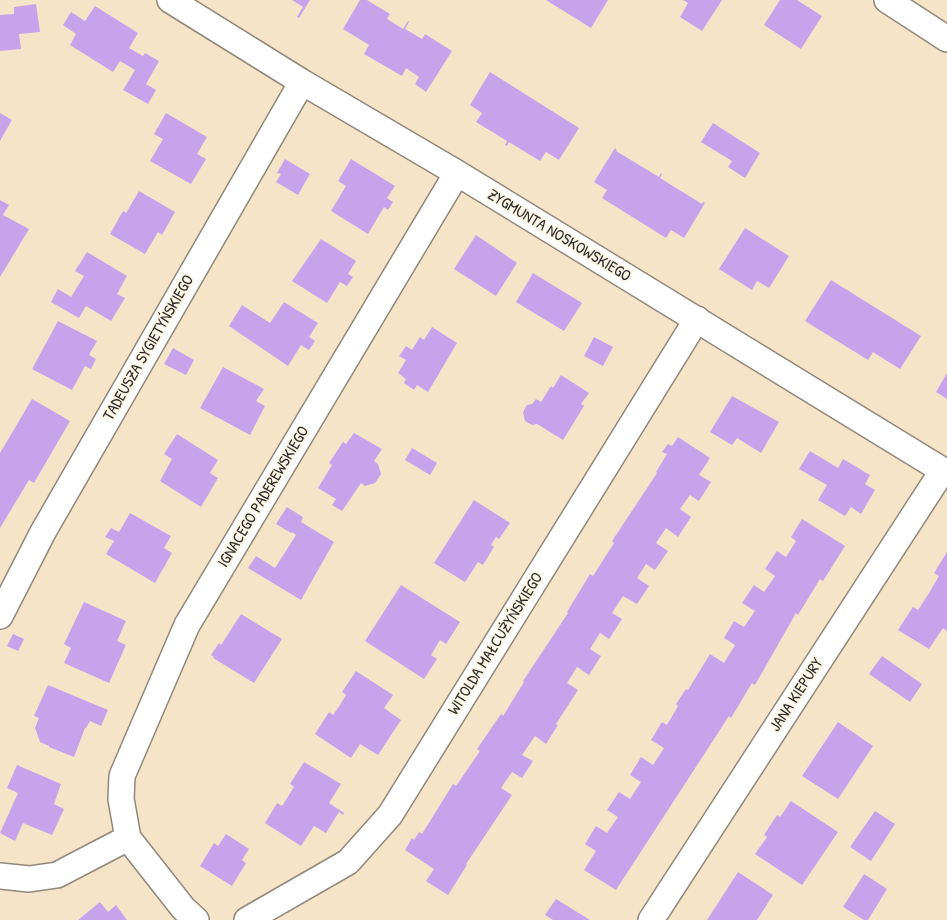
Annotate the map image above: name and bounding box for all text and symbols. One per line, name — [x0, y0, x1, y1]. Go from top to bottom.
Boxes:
street label: ZYGMUNTA NOSKOWSKIEGO — [484, 186, 634, 286]
street label: TADEUSZA SYGIETYŃSKIEGO — [99, 272, 199, 424]
street label: IGNACEGO PADEREWSKIEGO — [214, 423, 314, 571]
street label: WITOLDA MAŁCUŻYŃSKIEGO — [444, 569, 548, 719]
street label: JANA KIEPURY — [766, 655, 828, 735]

